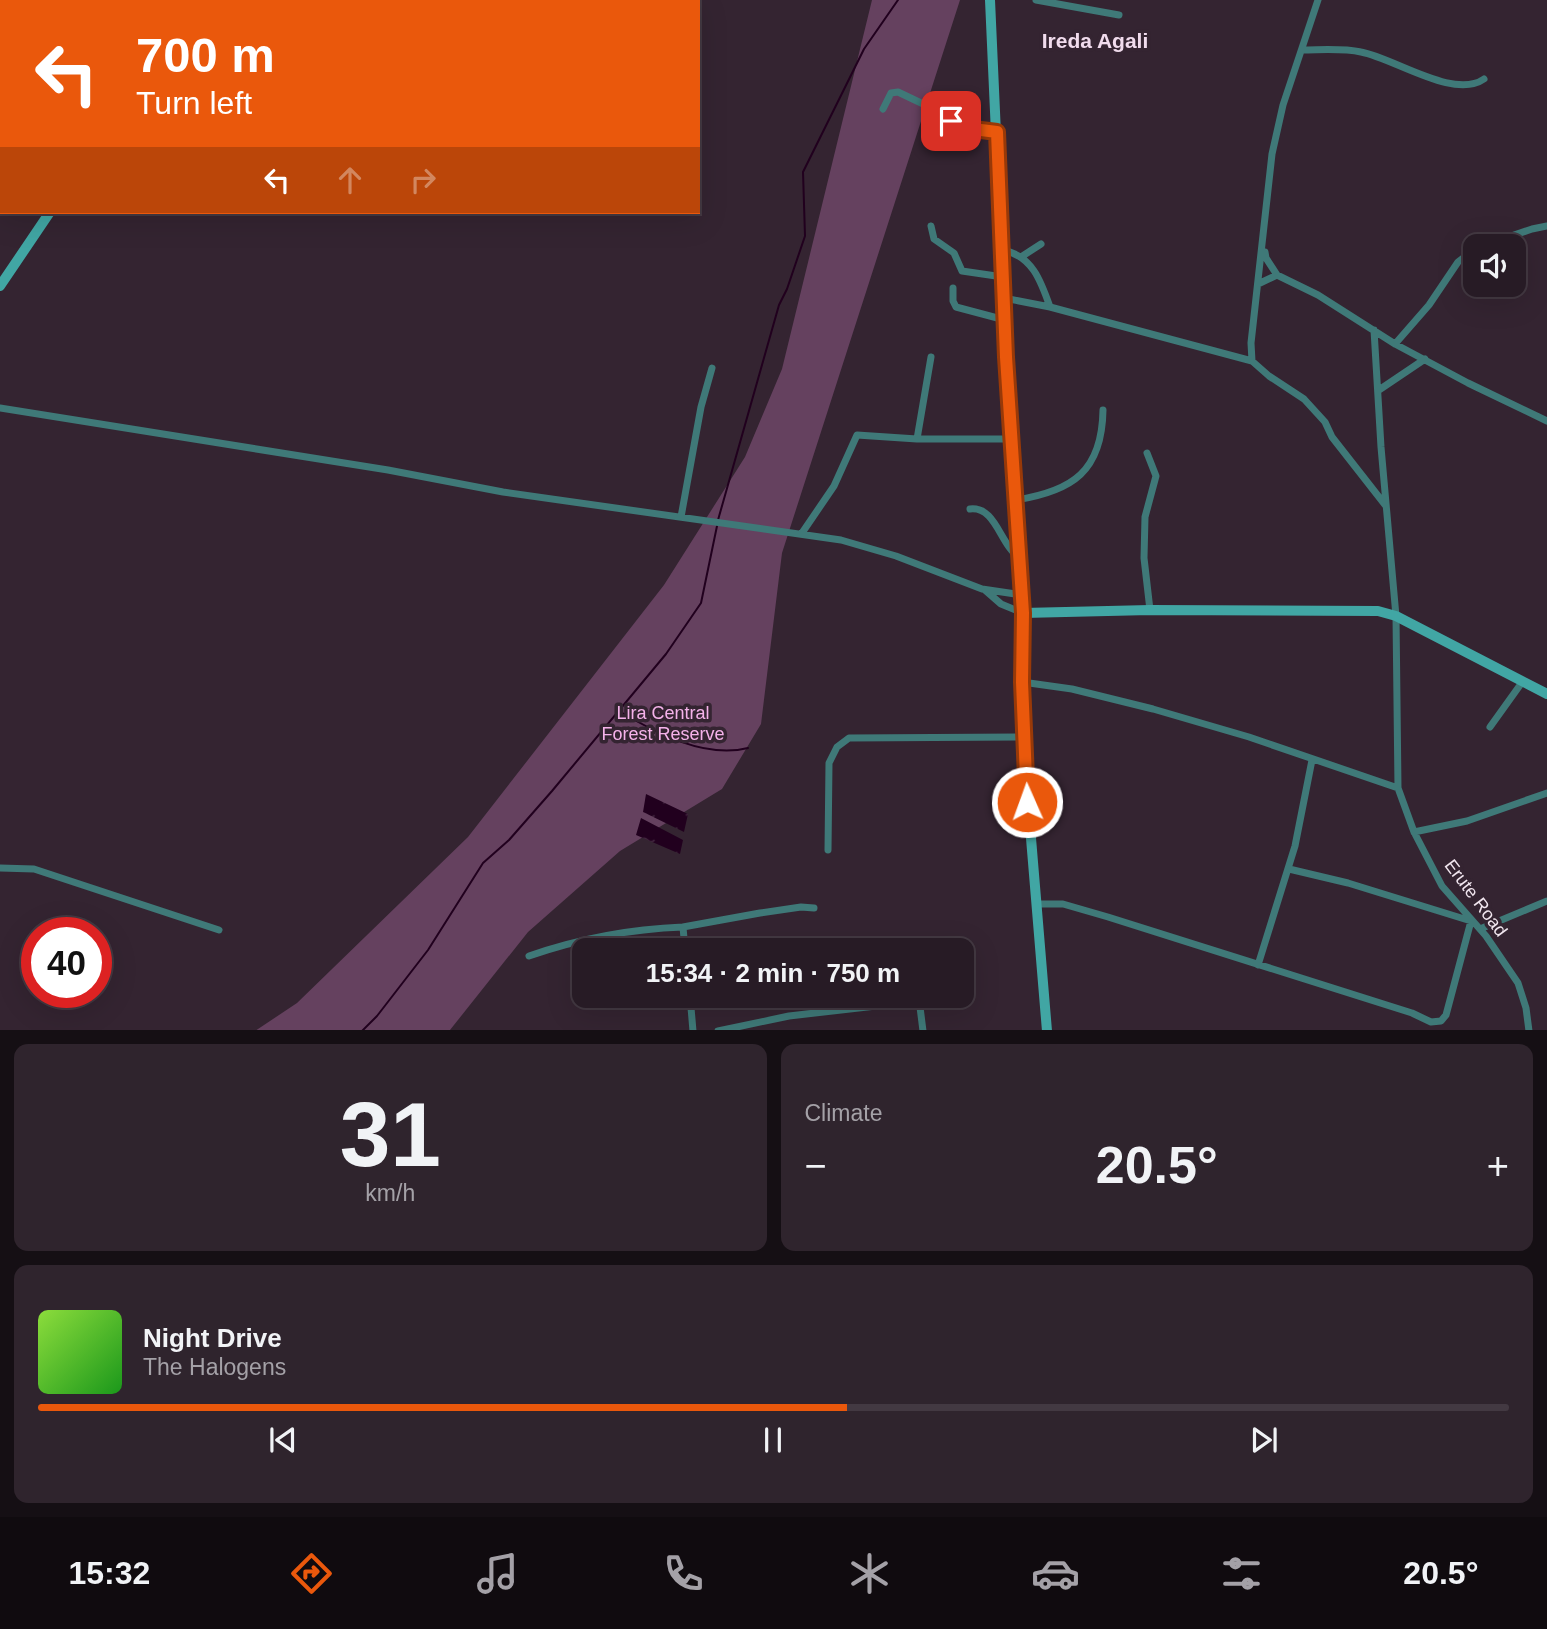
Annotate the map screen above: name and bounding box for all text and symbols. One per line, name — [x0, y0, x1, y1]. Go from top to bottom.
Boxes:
icon: left — [21, 28, 112, 119]
text: 700 m — [136, 28, 275, 82]
district label: Ireda Agali — [1042, 29, 1148, 52]
text: Turn left — [136, 85, 252, 121]
pin — [921, 91, 981, 151]
icon: arrive — [932, 102, 970, 140]
icon: left — [258, 161, 296, 199]
icon: ahead — [331, 161, 369, 199]
icon: right — [404, 161, 442, 199]
map controls — [1463, 234, 1526, 297]
button: sound — [1463, 234, 1526, 297]
park label: Lira Central Forest Reserve — [601, 703, 725, 744]
position arrow — [990, 765, 1064, 839]
street label: Erute Road — [1441, 856, 1511, 940]
speed limit sign: 40 — [21, 917, 112, 1008]
text: 15:34 · 2 min · 750 m — [646, 958, 900, 988]
text: 31 — [340, 1084, 441, 1185]
text: Climate — [805, 1100, 882, 1126]
text: 20.5° — [1096, 1136, 1218, 1194]
text: − — [805, 1145, 827, 1187]
text: + — [1487, 1145, 1509, 1187]
text: km/h — [365, 1180, 415, 1206]
text: Night Drive — [143, 1323, 282, 1353]
text: The Halogens — [143, 1354, 286, 1380]
icon: previous — [264, 1421, 302, 1459]
icon: pause — [754, 1421, 792, 1459]
icon: next — [1245, 1421, 1283, 1459]
icon: directions — [287, 1549, 336, 1598]
icon: music — [473, 1549, 522, 1598]
icon: phone — [659, 1549, 708, 1598]
icon: climate — [845, 1549, 894, 1598]
icon: car — [1031, 1549, 1080, 1598]
icon: filters — [1217, 1549, 1266, 1598]
text: 15:32 — [69, 1555, 150, 1591]
text: 20.5° — [1403, 1555, 1478, 1591]

